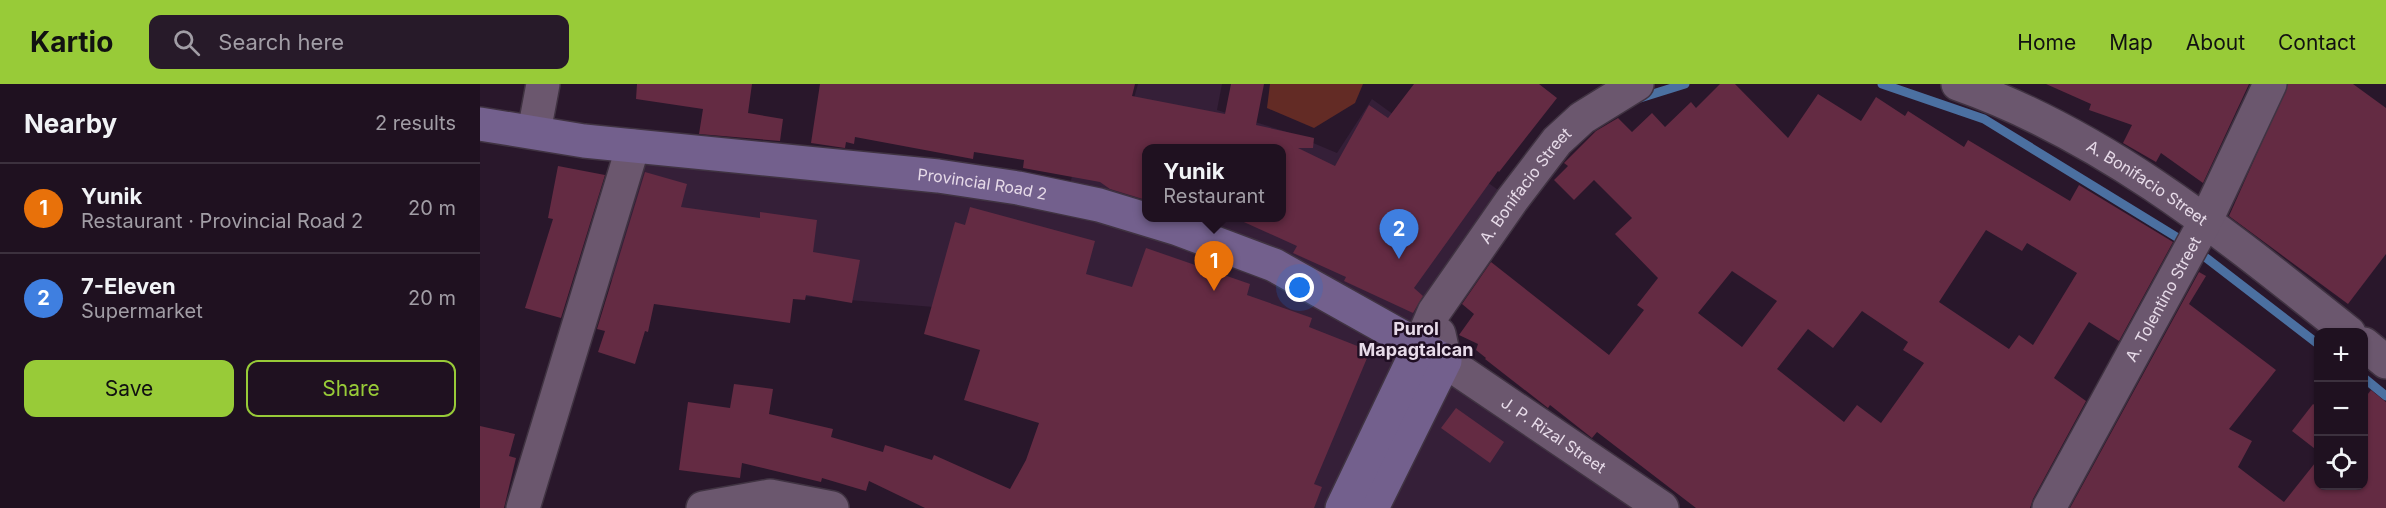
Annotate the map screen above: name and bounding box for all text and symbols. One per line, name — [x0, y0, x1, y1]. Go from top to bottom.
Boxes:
search box — [149, 15, 569, 69]
text: Kartio — [30, 25, 113, 59]
icon: search — [170, 26, 203, 59]
text: Search here — [218, 29, 344, 55]
text: Home — [2017, 30, 2076, 55]
text: Map — [2109, 30, 2153, 55]
text: About — [2186, 30, 2245, 55]
text: Contact — [2278, 30, 2356, 55]
text: Nearby — [24, 108, 117, 139]
text: 2 results — [375, 111, 456, 135]
street label: A. Bonifacio Street — [1475, 123, 1575, 247]
street label: A. Bonifacio Street — [2083, 136, 2211, 230]
popup — [1142, 144, 1286, 222]
text: Yunik — [1163, 158, 1225, 184]
street label: Provincial Road 2 — [917, 164, 1049, 204]
text: Yunik — [81, 183, 142, 209]
text: Restaurant — [1163, 184, 1265, 208]
text: 1 — [39, 196, 48, 220]
text: 20 m — [408, 196, 456, 220]
text: Restaurant · Provincial Road 2 — [81, 209, 363, 233]
pin: 2 — [1380, 210, 1418, 259]
street label: A. Tolentino Street — [2121, 233, 2205, 365]
pin: 1 — [1194, 242, 1234, 291]
text: 7-Eleven — [81, 273, 176, 299]
your location — [1285, 273, 1314, 302]
text: 2 — [37, 286, 50, 310]
text: 20 m — [408, 286, 456, 310]
text: Supermarket — [81, 299, 203, 323]
district label: Purol Mapagtalcan — [1359, 318, 1474, 360]
map controls — [2314, 328, 2368, 490]
button: + — [2314, 328, 2368, 382]
button: Save — [24, 360, 234, 417]
button: Share — [246, 360, 456, 417]
button: − — [2314, 382, 2368, 436]
street label: J. P. Rizal Street — [1498, 392, 1610, 477]
button: locate — [2314, 436, 2368, 490]

